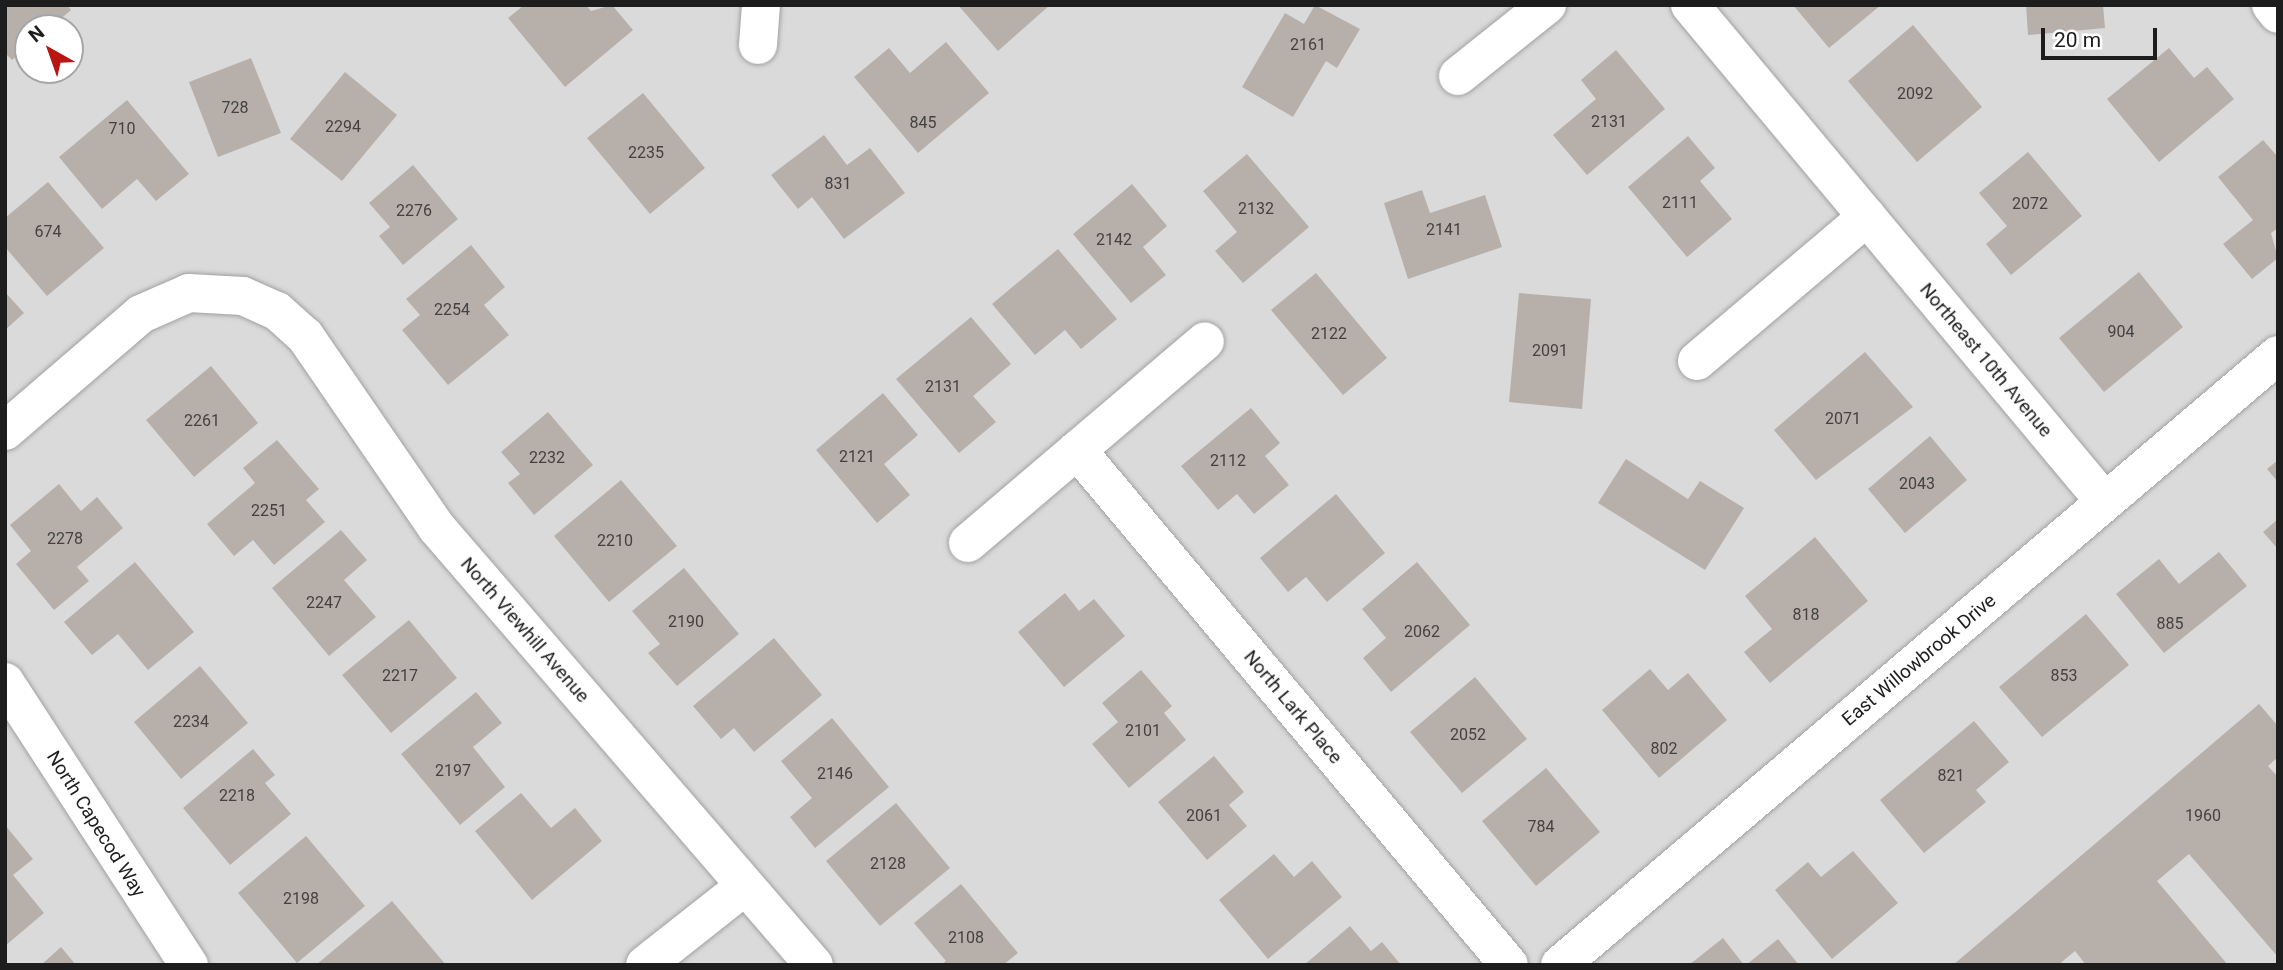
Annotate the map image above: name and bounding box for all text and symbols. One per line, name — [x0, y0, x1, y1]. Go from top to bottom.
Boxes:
north arrow — [14, 14, 84, 84]
scale bar — [2045, 14, 2160, 58]
text: N — [24, 21, 49, 47]
text: 20 m — [2054, 28, 2101, 52]
house number: 2161 — [1290, 35, 1326, 55]
house number: 2092 — [1897, 84, 1933, 104]
house number: 728 — [222, 98, 248, 118]
house number: 2131 — [1591, 112, 1627, 132]
house number: 845 — [910, 113, 936, 133]
house number: 2294 — [325, 117, 361, 137]
house number: 710 — [109, 119, 135, 139]
house number: 2235 — [628, 143, 664, 163]
house number: 831 — [825, 174, 851, 194]
house number: 2111 — [1662, 193, 1698, 213]
house number: 2072 — [2012, 194, 2048, 214]
house number: 2132 — [1238, 199, 1274, 219]
house number: 2276 — [396, 201, 432, 221]
house number: 2141 — [1426, 220, 1462, 240]
house number: 674 — [35, 222, 61, 242]
house number: 2142 — [1096, 230, 1132, 250]
street label: Northeast 10th Avenue — [1915, 278, 2057, 442]
house number: 2254 — [434, 300, 470, 320]
house number: 904 — [2108, 322, 2134, 342]
house number: 2122 — [1311, 324, 1347, 344]
house number: 2091 — [1532, 341, 1568, 361]
house number: 2131 — [925, 377, 961, 397]
house number: 2071 — [1825, 409, 1861, 429]
house number: 2261 — [184, 411, 220, 431]
house number: 2121 — [839, 447, 875, 467]
house number: 2232 — [529, 448, 565, 468]
house number: 2112 — [1210, 451, 1246, 471]
house number: 2043 — [1899, 474, 1935, 494]
house number: 2251 — [251, 501, 287, 521]
house number: 2278 — [47, 529, 83, 549]
house number: 2210 — [597, 531, 633, 551]
street label: North Viewhill Avenue — [456, 553, 594, 707]
street label: East Willowbrook Drive — [1838, 589, 2000, 731]
house number: 2247 — [306, 593, 342, 613]
house number: 818 — [1793, 605, 1819, 625]
house number: 2190 — [668, 612, 704, 632]
house number: 885 — [2157, 614, 2183, 634]
house number: 2062 — [1404, 622, 1440, 642]
street label: North Lark Place — [1239, 646, 1347, 768]
house number: 2217 — [382, 666, 418, 686]
house number: 853 — [2051, 666, 2077, 686]
house number: 2234 — [173, 712, 209, 732]
house number: 2101 — [1125, 721, 1161, 741]
house number: 2052 — [1450, 725, 1486, 745]
house number: 802 — [1651, 739, 1677, 759]
street label: North Capecod Way — [42, 747, 150, 901]
house number: 2197 — [435, 761, 471, 781]
house number: 2146 — [817, 764, 853, 784]
house number: 821 — [1938, 766, 1964, 786]
house number: 2218 — [219, 786, 255, 806]
house number: 2061 — [1186, 806, 1222, 826]
house number: 1960 — [2185, 806, 2221, 826]
house number: 784 — [1528, 817, 1554, 837]
house number: 2128 — [870, 854, 906, 874]
house number: 2198 — [283, 889, 319, 909]
house number: 2108 — [948, 928, 984, 948]

